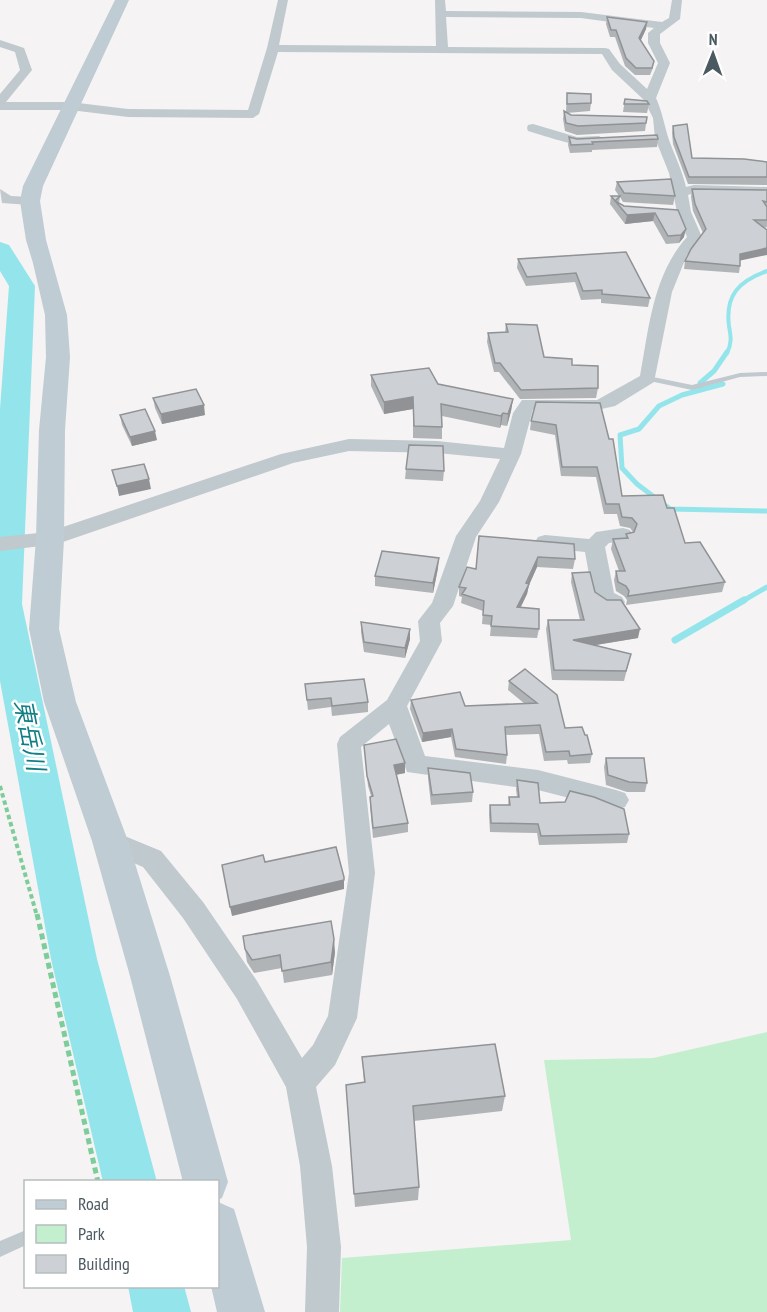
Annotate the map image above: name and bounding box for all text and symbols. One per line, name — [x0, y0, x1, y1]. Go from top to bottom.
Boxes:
north arrow — [683, 24, 743, 84]
text: N — [709, 29, 718, 49]
water label: 東岳川 — [8, 697, 53, 776]
legend — [24, 1180, 219, 1288]
text: Road — [78, 1192, 109, 1215]
text: Park — [78, 1222, 105, 1245]
text: Building — [78, 1252, 130, 1275]

